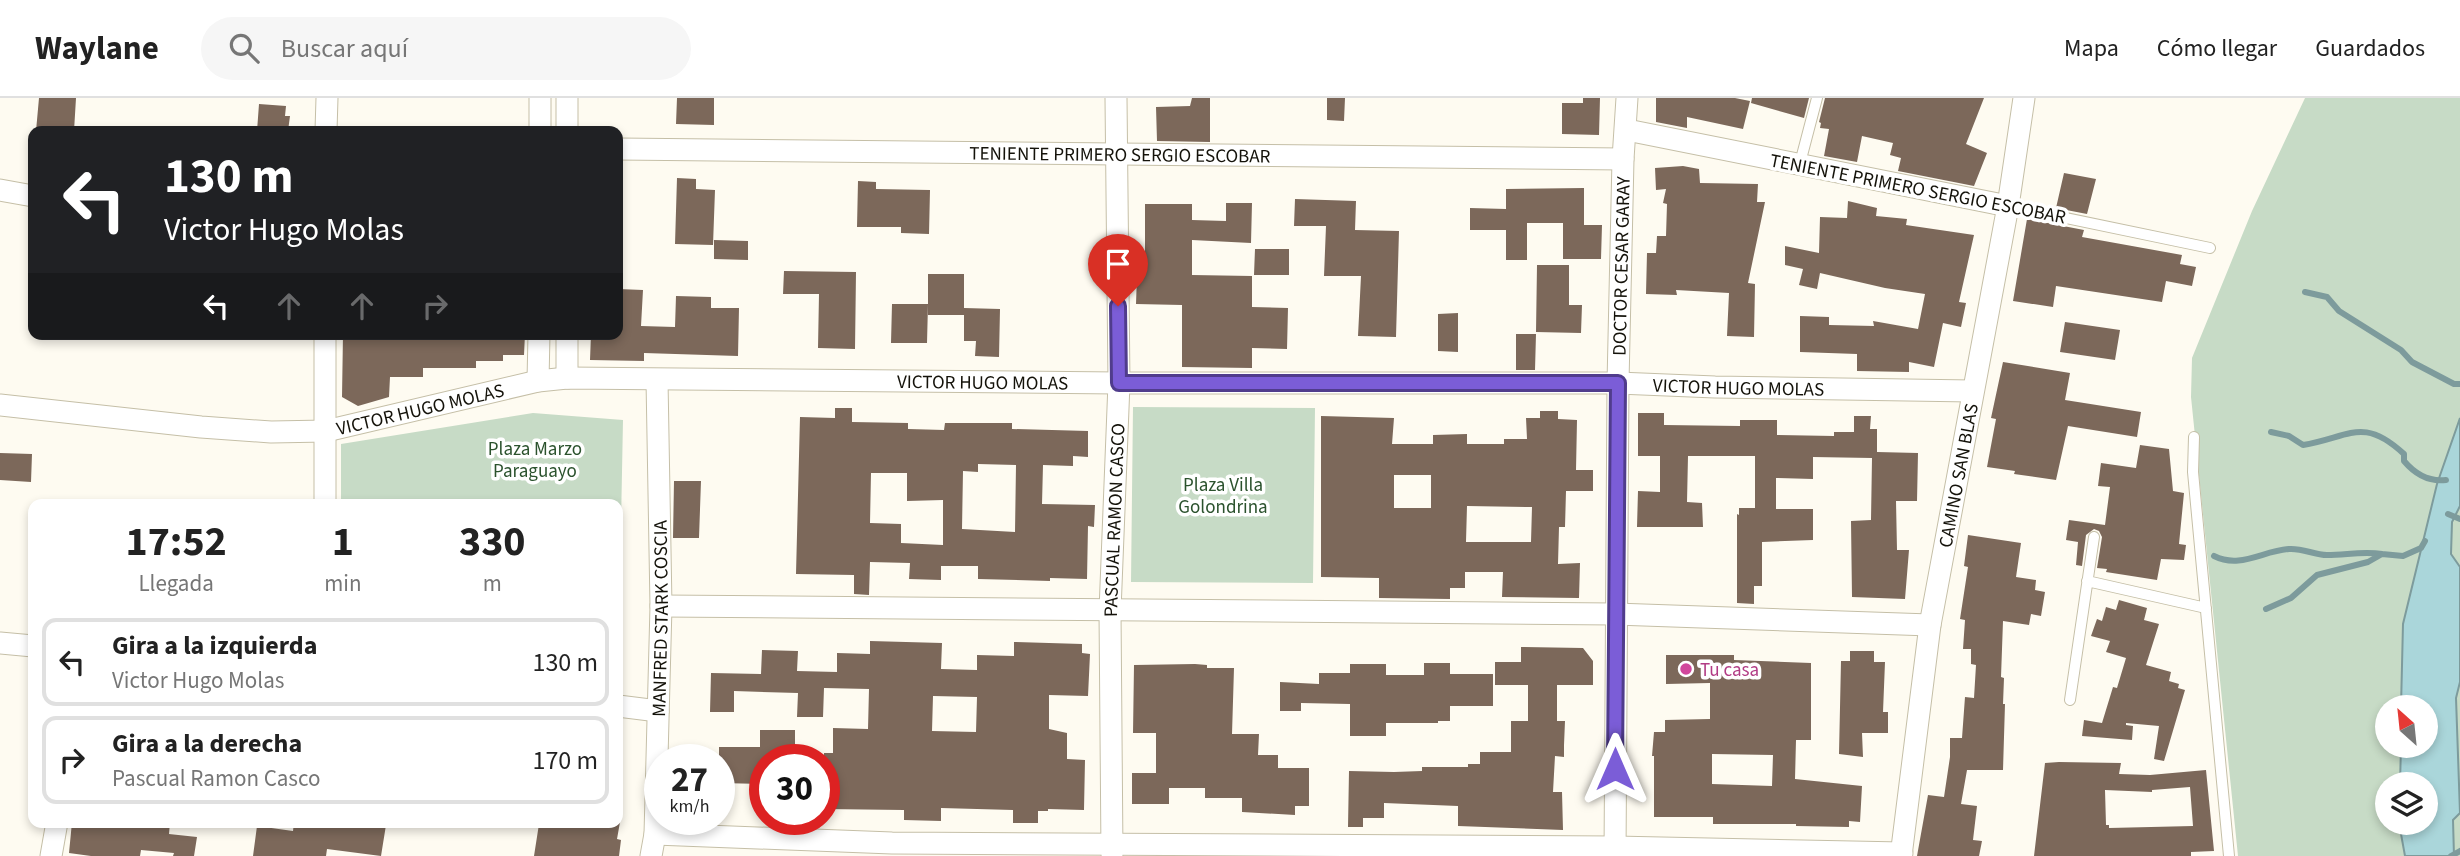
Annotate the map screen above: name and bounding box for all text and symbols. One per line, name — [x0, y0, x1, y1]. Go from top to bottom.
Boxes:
search box — [201, 17, 691, 80]
text: Waylane — [35, 25, 159, 72]
icon: search — [225, 29, 263, 67]
text: Buscar aquí — [281, 30, 408, 67]
text: Mapa — [2064, 31, 2119, 66]
text: Cómo llegar — [2157, 31, 2277, 66]
text: Guardados — [2315, 31, 2425, 66]
street label: TENIENTE PRIMERO SERGIO ESCOBAR — [969, 140, 1271, 170]
text: 130 m — [164, 142, 293, 212]
street label: TENIENTE PRIMERO SERGIO ESCOBAR — [1767, 148, 2068, 231]
icon: left — [49, 154, 140, 245]
street label: DOCTOR CESAR GARAY — [1607, 175, 1638, 356]
text: Victor Hugo Molas — [164, 207, 404, 253]
pin — [1088, 234, 1148, 306]
icon: arrive — [1099, 245, 1137, 283]
icon: left — [197, 287, 235, 325]
icon: ahead — [270, 287, 308, 325]
icon: ahead — [343, 287, 381, 325]
icon: right — [416, 287, 454, 325]
street label: VICTOR HUGO MOLAS — [897, 369, 1068, 398]
street label: VICTOR HUGO MOLAS — [1652, 372, 1824, 404]
street label: VICTOR HUGO MOLAS — [334, 377, 507, 443]
street label: CAMINO SAN BLAS — [1933, 401, 1986, 550]
street label: PASCUAL RAMON CASCO — [1098, 423, 1132, 617]
park label: Plaza Marzo Paraguayo — [488, 436, 582, 485]
park label: Plaza Villa Golondrina — [1178, 472, 1268, 521]
text: 17:52 — [125, 512, 227, 572]
text: 1 — [332, 512, 354, 572]
text: 330 — [459, 512, 526, 572]
street label: MANFRED STARK COSCIA — [646, 519, 676, 717]
text: Llegada — [138, 567, 214, 600]
text: min — [324, 567, 362, 600]
text: m — [483, 567, 502, 600]
text: Gira a la izquierda — [112, 627, 317, 664]
icon: left — [53, 643, 91, 681]
text: 130 m — [532, 644, 598, 681]
place label: Tu casa — [1700, 657, 1759, 684]
marker: Tu casa — [1678, 661, 1694, 677]
text: Victor Hugo Molas — [112, 664, 284, 697]
north arrow — [2375, 695, 2438, 758]
map controls — [2375, 695, 2438, 835]
text: Gira a la derecha — [112, 725, 302, 762]
position arrow — [1578, 732, 1652, 806]
icon: right — [53, 741, 91, 779]
text: 170 m — [532, 742, 598, 779]
speed limit sign: 30 — [749, 744, 840, 835]
text: 27 — [671, 755, 708, 805]
text: Pascual Ramon Casco — [112, 762, 320, 795]
button: layers — [2375, 772, 2438, 835]
text: km/h — [670, 794, 709, 819]

